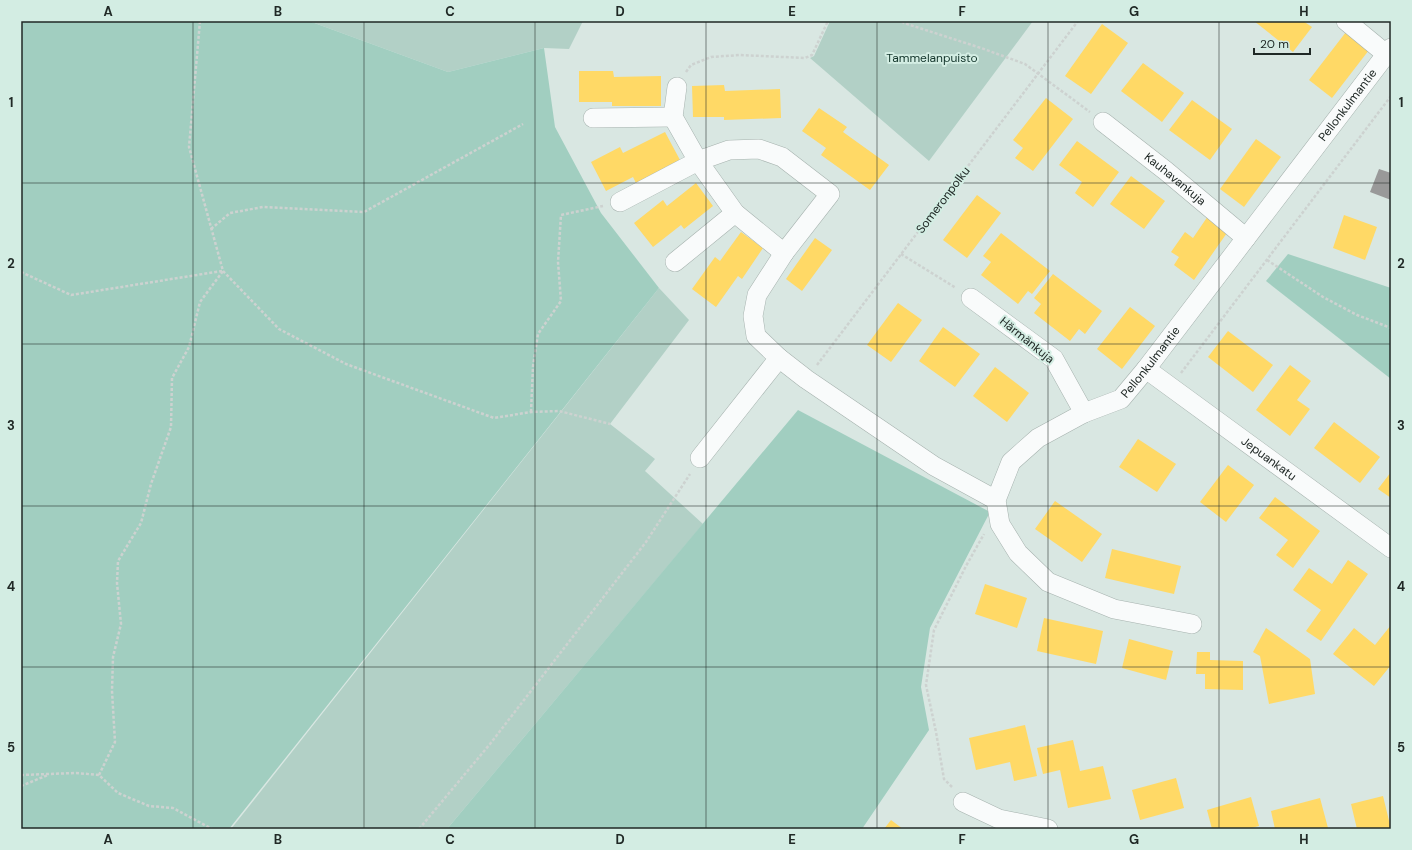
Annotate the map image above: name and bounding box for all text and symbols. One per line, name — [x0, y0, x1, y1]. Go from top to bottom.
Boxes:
text: A — [103, 3, 113, 20]
text: B — [274, 3, 282, 20]
text: C — [445, 3, 455, 20]
text: D — [615, 3, 625, 20]
text: E — [788, 3, 796, 20]
text: F — [958, 3, 966, 20]
text: G — [1129, 3, 1139, 20]
text: H — [1299, 3, 1309, 20]
scale bar — [1254, 30, 1310, 56]
text: 20 m — [1260, 36, 1289, 52]
park label: Tammelanpuisto — [886, 50, 978, 66]
street label: Pellonkulmantie — [1315, 65, 1380, 144]
text: 1 — [9, 94, 13, 111]
text: 1 — [1399, 94, 1403, 111]
street label: Kauhavankuja — [1141, 149, 1209, 209]
street label: Someronpolku — [913, 163, 974, 237]
text: 2 — [7, 255, 15, 272]
text: 2 — [1397, 255, 1405, 272]
street label: Härmänkuja — [996, 313, 1058, 367]
street label: Pellonkulmantie — [1117, 323, 1184, 401]
text: 3 — [7, 417, 15, 434]
text: 3 — [1397, 417, 1405, 434]
street label: Jepuankatu — [1238, 433, 1300, 484]
text: 4 — [7, 578, 15, 595]
text: 4 — [1397, 578, 1405, 595]
text: 5 — [7, 739, 15, 756]
text: 5 — [1397, 739, 1405, 756]
text: A — [103, 831, 113, 848]
text: B — [274, 831, 282, 848]
text: C — [445, 831, 455, 848]
text: D — [615, 831, 625, 848]
text: E — [788, 831, 796, 848]
text: F — [958, 831, 966, 848]
text: G — [1129, 831, 1139, 848]
text: H — [1299, 831, 1309, 848]

